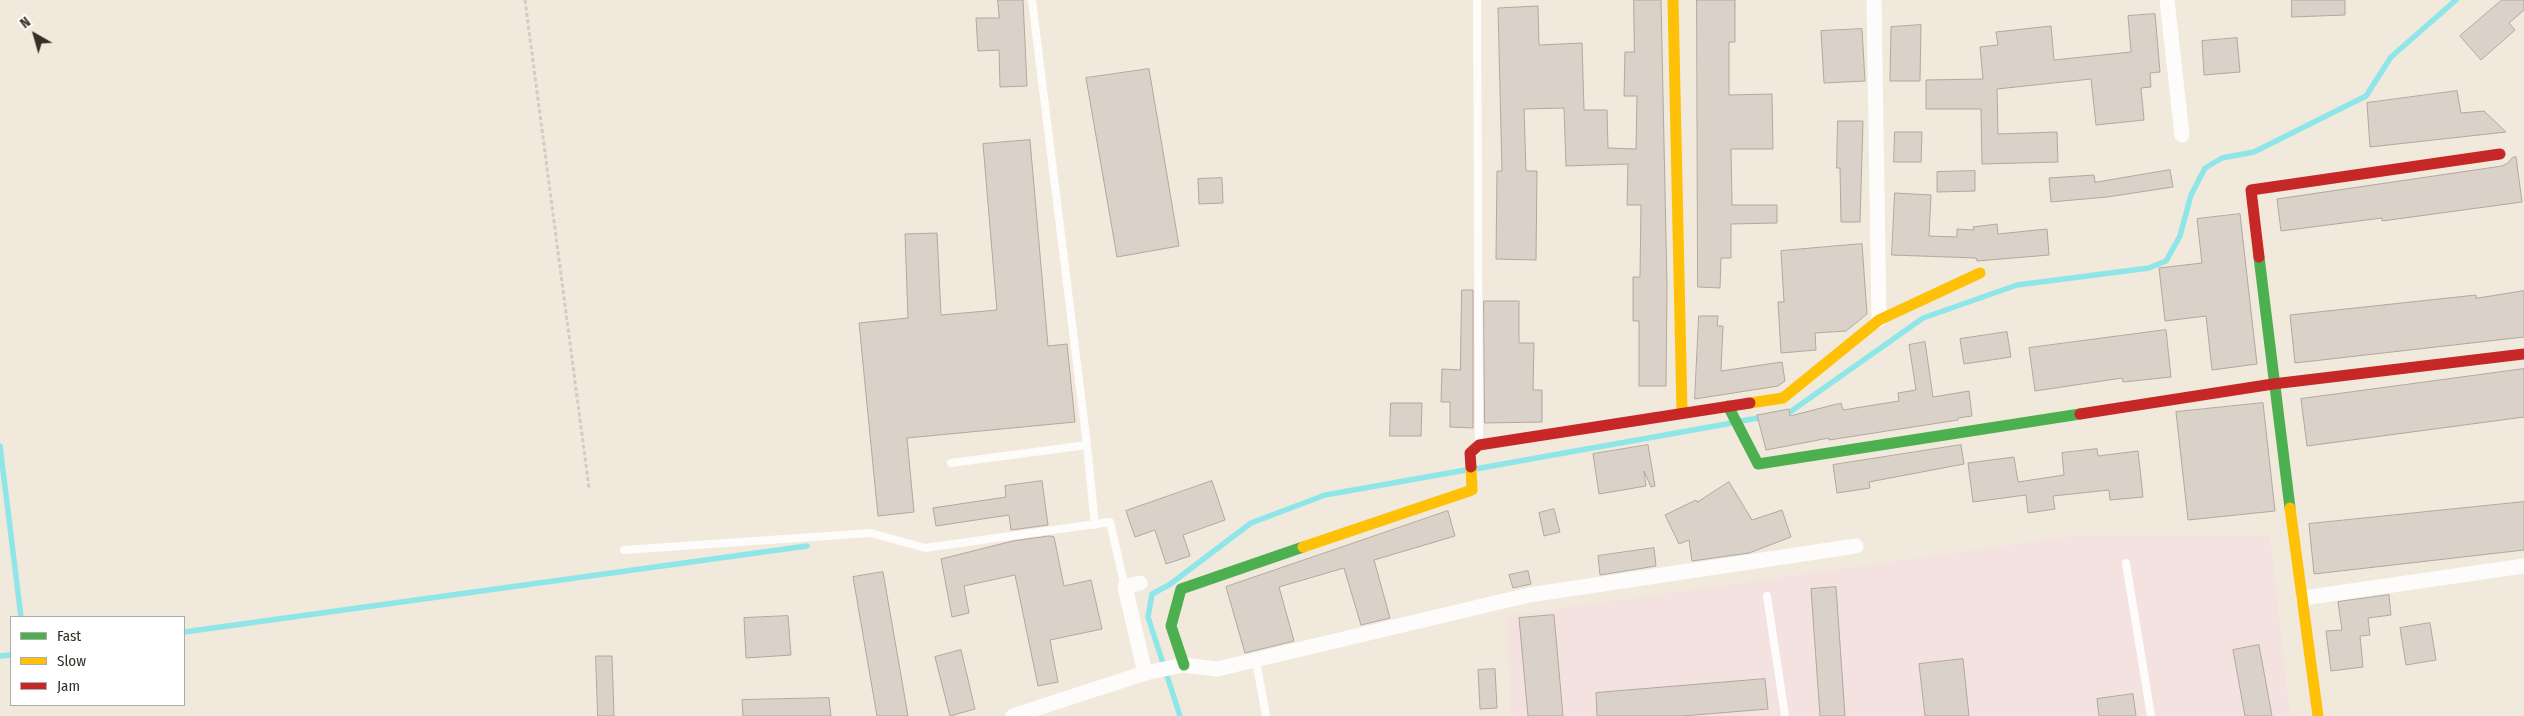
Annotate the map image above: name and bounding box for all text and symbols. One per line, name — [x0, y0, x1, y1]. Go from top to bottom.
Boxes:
north arrow — [10, 10, 60, 60]
text: N — [17, 14, 34, 32]
legend — [10, 616, 185, 706]
text: Fast — [57, 627, 81, 645]
text: Slow — [57, 652, 86, 670]
text: Jam — [57, 677, 80, 695]

